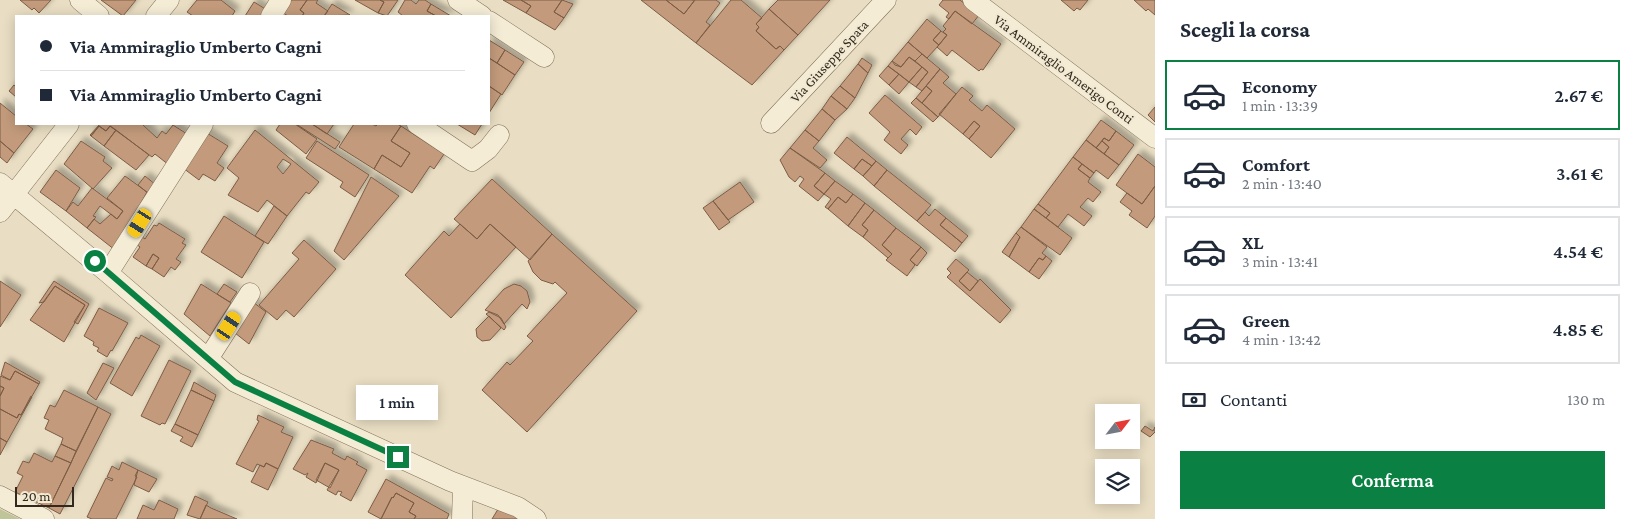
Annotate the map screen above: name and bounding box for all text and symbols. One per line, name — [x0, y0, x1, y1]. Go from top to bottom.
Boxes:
street label: Via Ammiraglio Amerigo Conti — [991, 11, 1137, 127]
street label: Via Giuseppe Spata — [787, 16, 872, 106]
text: Scegli la corsa — [1180, 17, 1310, 42]
text: Via Ammiraglio Umberto Cagni — [70, 36, 322, 57]
icon: car — [1182, 73, 1227, 118]
text: Economy — [1242, 76, 1317, 97]
text: Via Ammiraglio Umberto Cagni — [70, 84, 322, 105]
text: 2.67 € — [1554, 85, 1603, 106]
text: 1 min · 13:39 — [1242, 97, 1318, 114]
icon: car — [1182, 151, 1227, 196]
text: Comfort — [1242, 154, 1310, 175]
text: 3.61 € — [1556, 163, 1603, 184]
text: 2 min · 13:40 — [1242, 175, 1322, 192]
car — [125, 206, 154, 240]
icon: car — [1182, 229, 1227, 274]
text: XL — [1242, 232, 1264, 253]
text: 4.54 € — [1553, 241, 1603, 262]
route start — [84, 250, 106, 272]
text: 3 min · 13:41 — [1242, 253, 1318, 270]
icon: car — [1182, 307, 1227, 352]
car — [214, 309, 243, 343]
text: Green — [1242, 310, 1290, 331]
text: 4.85 € — [1552, 319, 1603, 340]
text: 4 min · 13:42 — [1242, 331, 1321, 348]
callout: 1 min — [357, 384, 439, 420]
icon: cash — [1180, 386, 1208, 414]
text: Contanti — [1220, 389, 1287, 410]
text: 130 m — [1567, 391, 1605, 408]
text: 1 min — [379, 394, 415, 411]
north arrow — [1095, 404, 1140, 449]
map controls — [1095, 404, 1140, 504]
route end — [387, 446, 409, 468]
button: Conferma — [1180, 451, 1605, 509]
button: layers — [1095, 459, 1140, 504]
scale bar — [15, 484, 74, 507]
text: 20 m — [22, 488, 50, 504]

